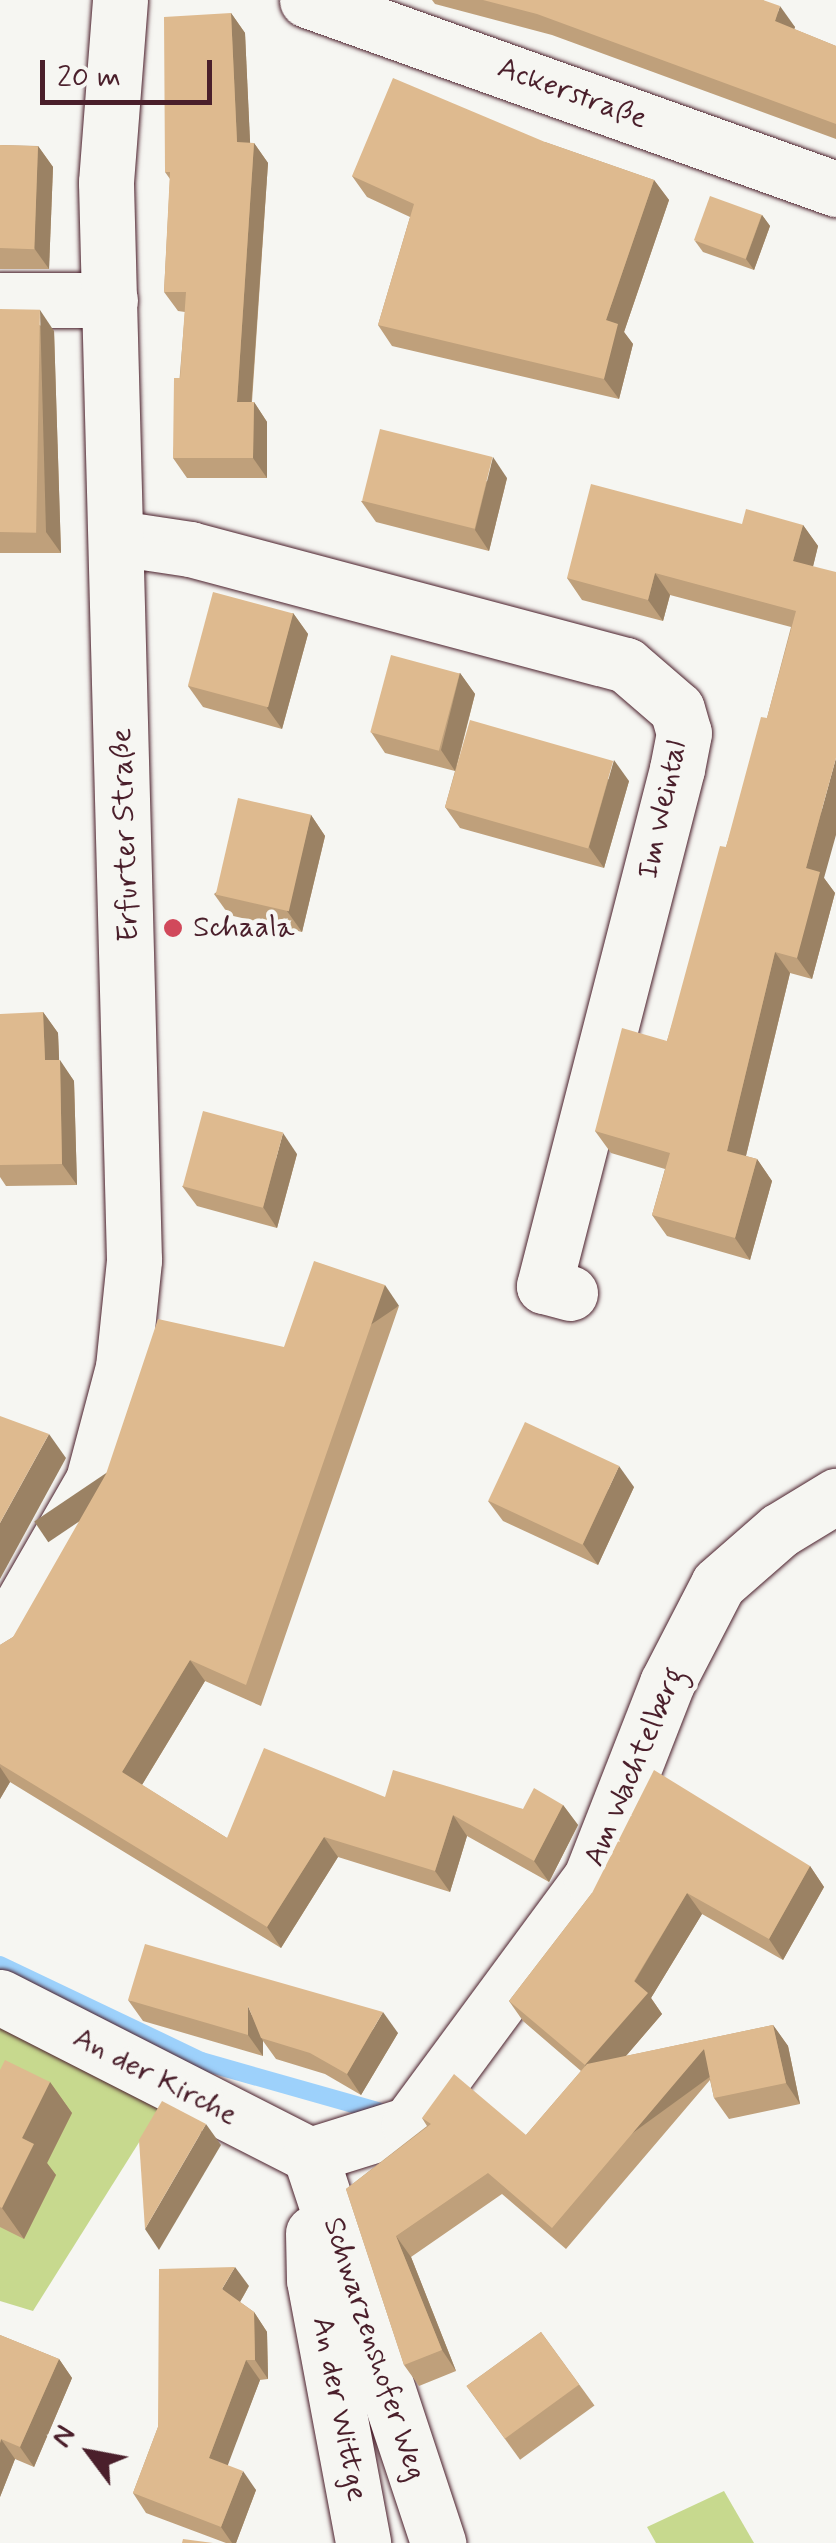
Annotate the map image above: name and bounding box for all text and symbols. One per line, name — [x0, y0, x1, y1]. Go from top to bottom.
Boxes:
scale bar — [45, 40, 218, 102]
street label: Ackerstraße — [492, 50, 652, 138]
text: 20 m — [57, 58, 121, 97]
street label: Erfurter Straße — [104, 730, 148, 940]
street label: Im Weintal — [631, 736, 695, 884]
place label: Schaala — [193, 910, 295, 946]
marker: Schaala — [162, 917, 184, 939]
street label: Am Wachtelberg — [576, 1659, 694, 1875]
street label: An der Kirche — [68, 2021, 242, 2133]
street label: Schwarzenshofer Weg — [314, 2211, 434, 2487]
street label: An der Wittge — [304, 2315, 374, 2503]
north arrow — [40, 2403, 140, 2503]
text: N — [44, 2419, 85, 2455]

